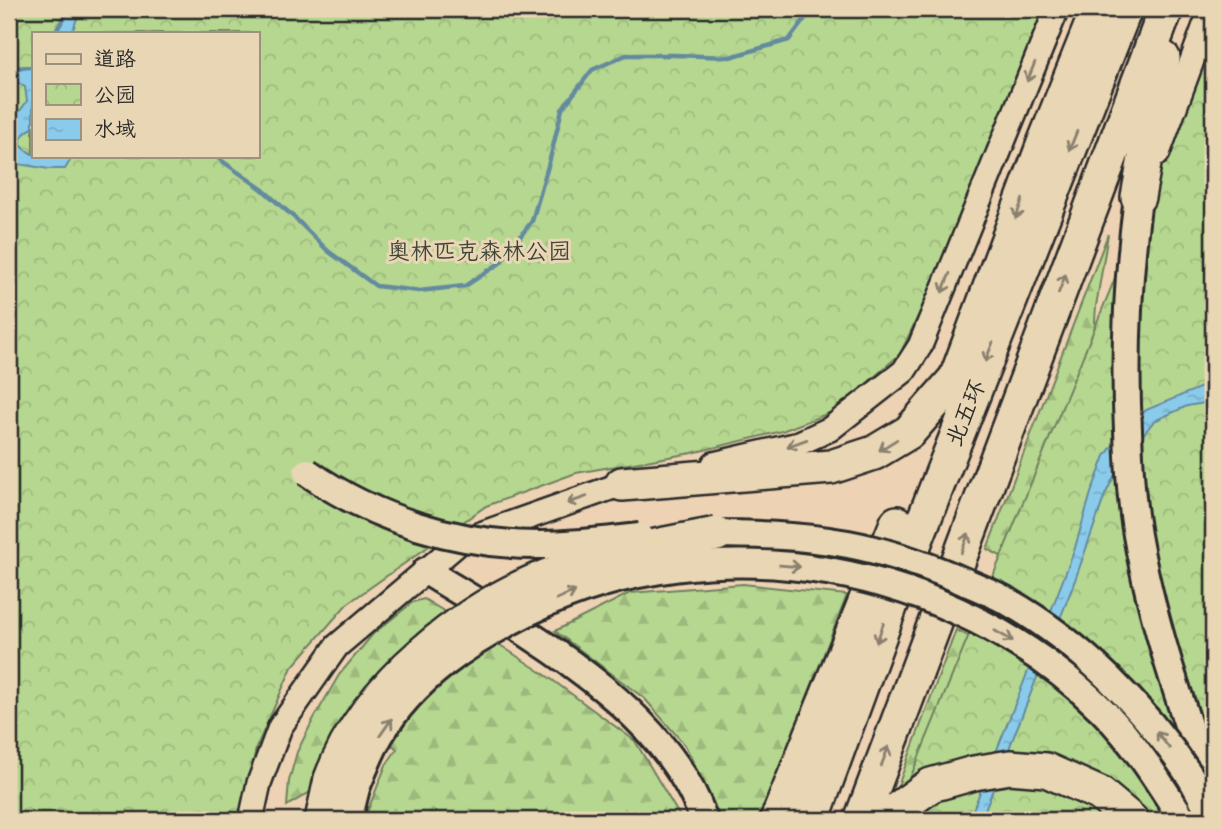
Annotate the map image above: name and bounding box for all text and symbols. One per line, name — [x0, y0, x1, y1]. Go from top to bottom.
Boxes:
legend — [32, 32, 259, 158]
text: 道路 — [94, 46, 136, 76]
one-way arrow — [1024, 61, 1037, 82]
text: 公园 — [94, 82, 136, 112]
text: 水域 — [94, 116, 136, 146]
one-way arrow — [1065, 129, 1078, 151]
one-way arrow — [1012, 198, 1025, 220]
park label: 奥林匹克森林公园 — [387, 237, 571, 270]
one-way arrow — [938, 271, 951, 293]
one-way arrow — [1057, 274, 1069, 296]
one-way arrow — [982, 341, 995, 363]
street label: 北五环 — [939, 376, 996, 452]
one-way arrow — [879, 437, 898, 452]
one-way arrow — [787, 438, 808, 450]
one-way arrow — [567, 495, 589, 507]
one-way arrow — [960, 533, 972, 555]
one-way arrow — [778, 560, 801, 573]
one-way arrow — [555, 588, 577, 601]
one-way arrow — [873, 621, 885, 643]
one-way arrow — [994, 629, 1014, 643]
one-way arrow — [379, 718, 393, 737]
one-way arrow — [1156, 731, 1171, 749]
one-way arrow — [880, 746, 892, 768]

